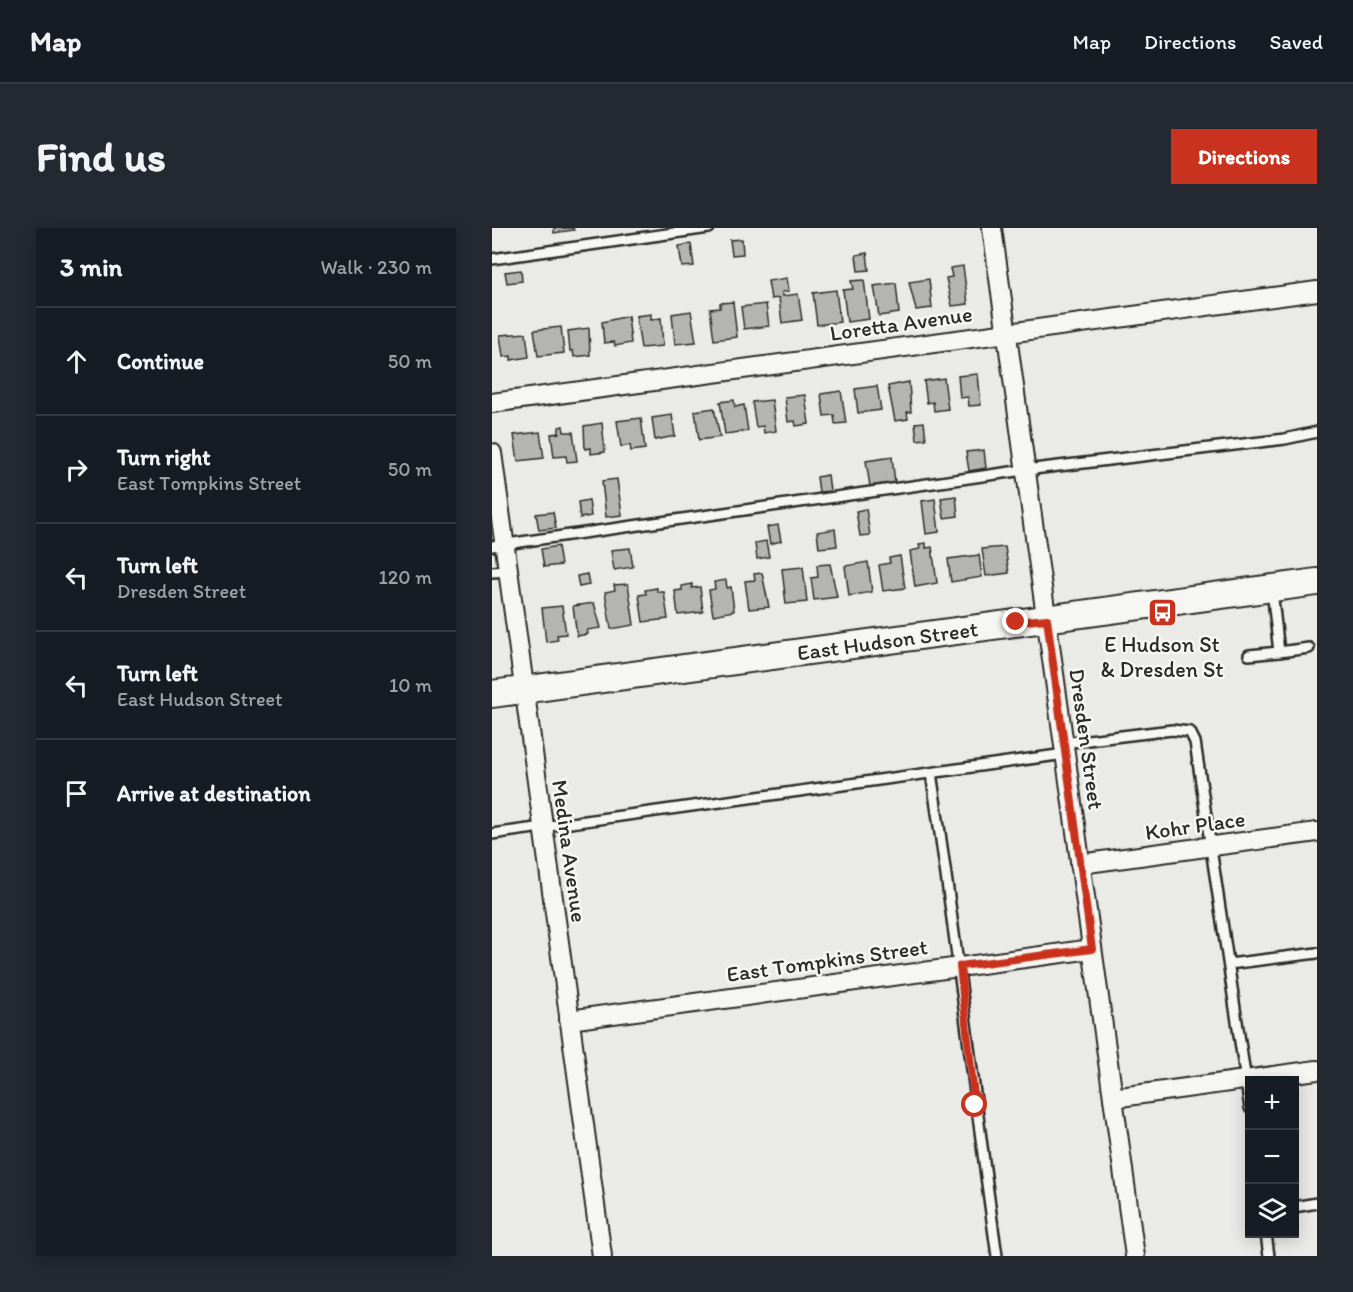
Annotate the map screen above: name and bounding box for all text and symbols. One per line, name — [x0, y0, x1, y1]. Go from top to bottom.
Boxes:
text: Map — [30, 24, 81, 58]
text: Map — [1073, 29, 1111, 54]
text: Directions — [1144, 29, 1236, 54]
text: Saved — [1269, 29, 1323, 54]
button: Directions — [1171, 129, 1317, 184]
text: Find us — [36, 131, 166, 182]
text: 3 min — [60, 251, 122, 283]
text: Walk · 230 m — [320, 255, 432, 279]
street label: Loretta Avenue — [828, 300, 974, 347]
icon: ahead — [60, 345, 93, 378]
text: Continue — [117, 348, 204, 375]
text: 50 m — [388, 349, 432, 373]
text: Turn right — [117, 444, 211, 471]
icon: right — [60, 453, 93, 486]
text: 50 m — [388, 457, 432, 481]
text: East Tompkins Street — [117, 471, 301, 495]
text: Turn left — [117, 552, 198, 579]
icon: left — [60, 561, 93, 594]
text: 120 m — [379, 565, 432, 589]
text: Dresden Street — [117, 579, 246, 603]
bus stop icon: E Hudson St & Dresden St — [1146, 596, 1178, 628]
route end — [1002, 608, 1028, 634]
street label: East Hudson Street — [795, 615, 979, 666]
place label: E Hudson St & Dresden St — [1100, 631, 1224, 683]
text: Turn left — [117, 660, 198, 687]
street label: Dresden Street — [1063, 667, 1110, 811]
icon: left — [60, 669, 93, 702]
text: 10 m — [389, 673, 432, 697]
text: East Hudson Street — [117, 687, 282, 711]
icon: arrive — [60, 777, 93, 810]
street label: Medina Avenue — [546, 778, 593, 924]
text: Arrive at destination — [117, 780, 311, 807]
street label: Kohr Place — [1143, 805, 1247, 846]
street label: East Tompkins Street — [725, 933, 929, 988]
map controls — [1245, 1076, 1299, 1238]
button: + — [1245, 1076, 1299, 1130]
route start — [961, 1091, 987, 1117]
button: − — [1245, 1130, 1299, 1184]
button: layers — [1245, 1184, 1299, 1238]

